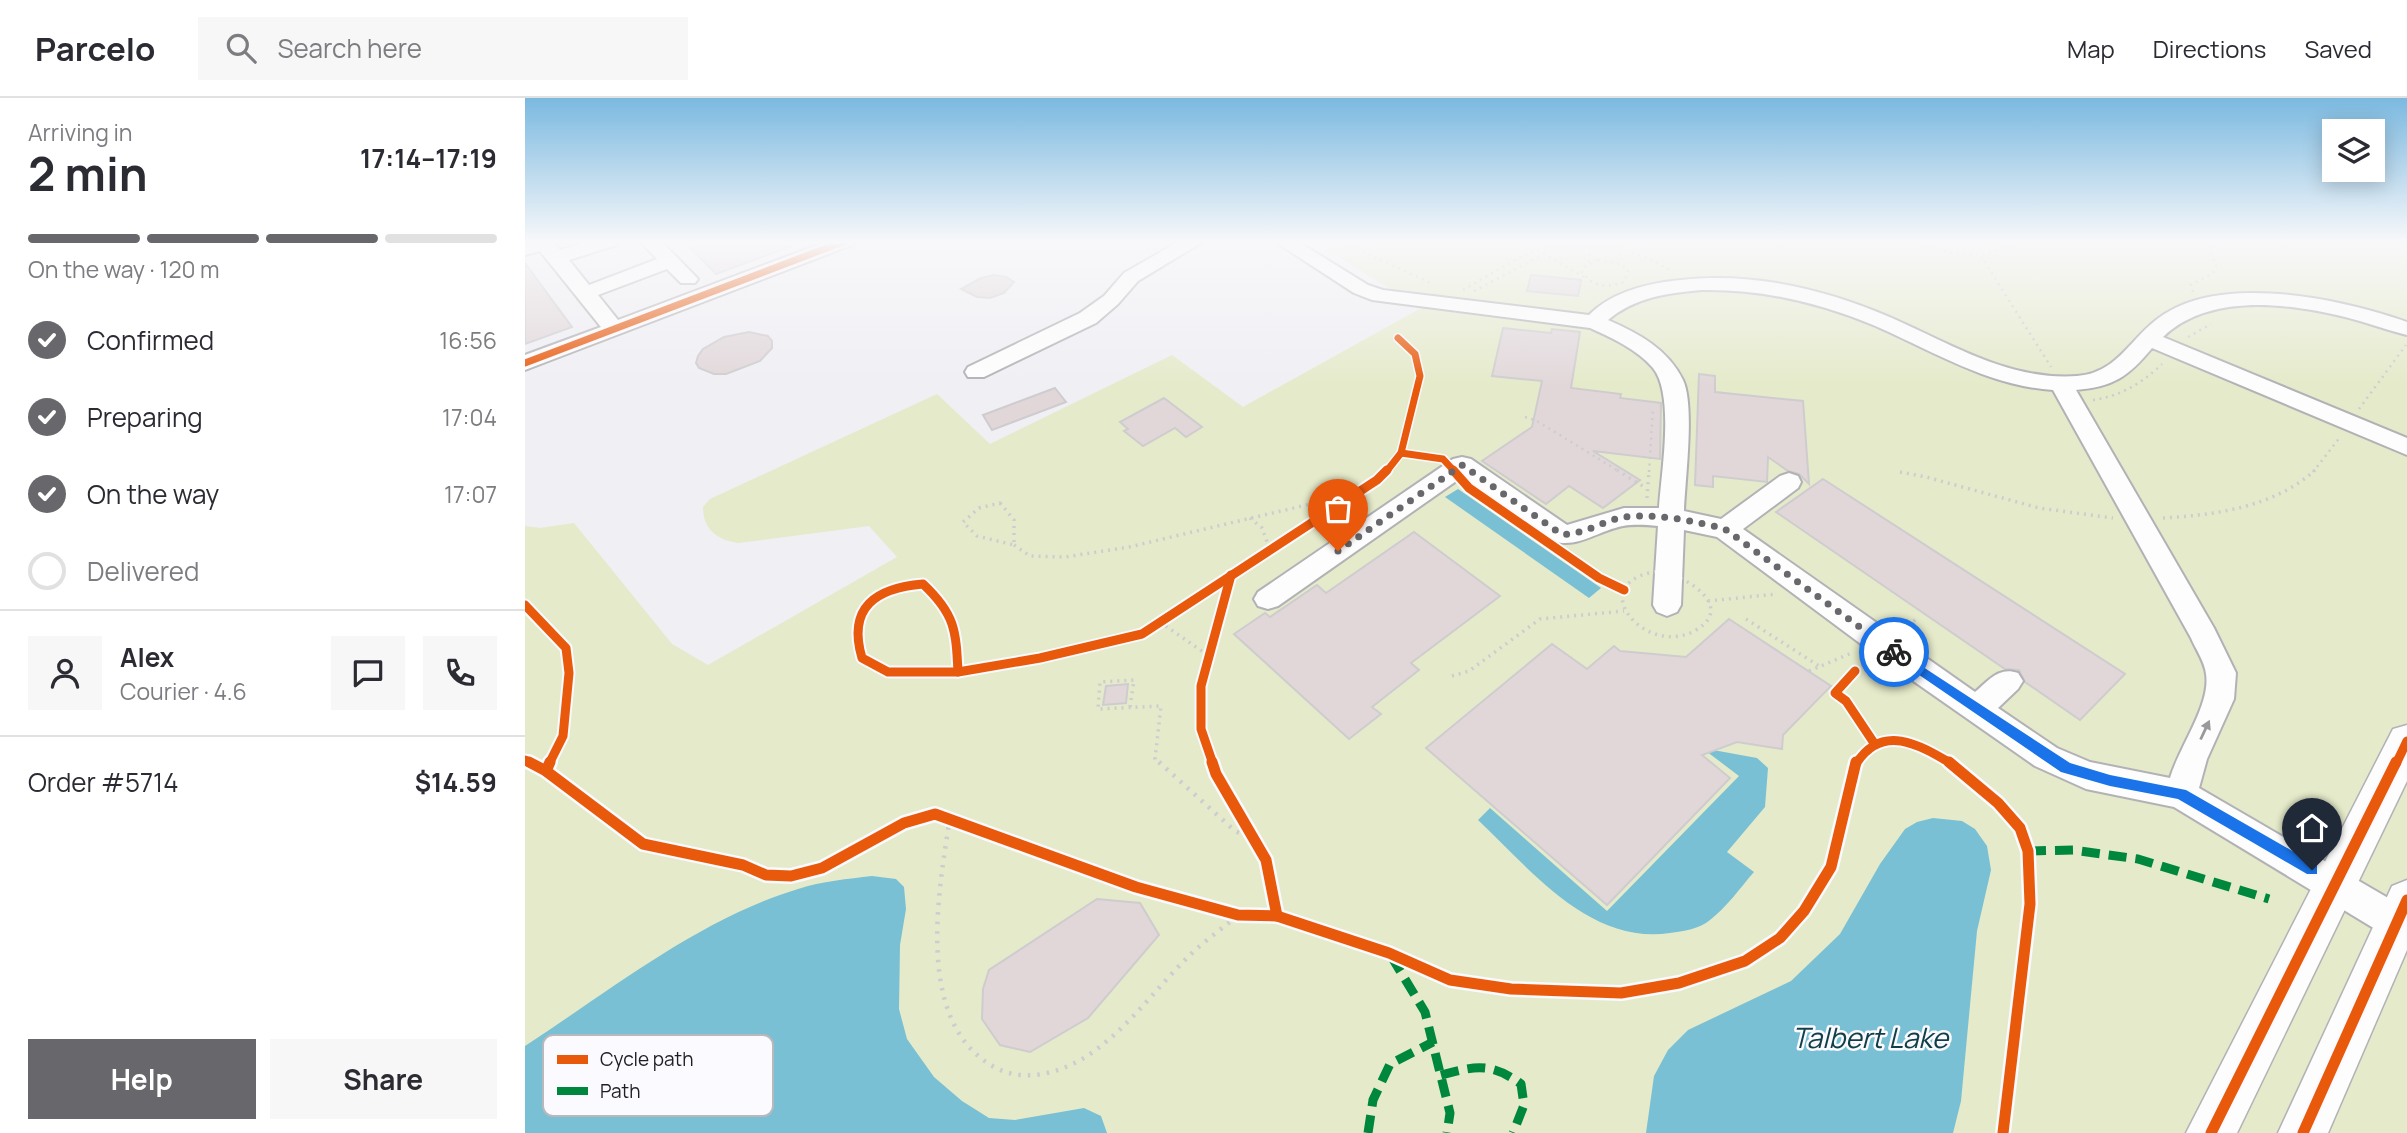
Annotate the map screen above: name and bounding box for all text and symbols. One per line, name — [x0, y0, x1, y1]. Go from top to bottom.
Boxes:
search box — [198, 17, 688, 80]
text: Parcelo — [35, 26, 156, 71]
icon: search — [222, 29, 260, 67]
text: Search here — [278, 30, 422, 66]
text: Map — [2067, 32, 2115, 65]
text: Directions — [2153, 32, 2266, 65]
text: Saved — [2304, 32, 2372, 65]
text: Arriving in — [28, 116, 133, 148]
map controls — [2322, 119, 2385, 182]
button: layers — [2322, 119, 2385, 182]
text: 17:14–17:19 — [360, 140, 497, 176]
text: 2 min — [28, 142, 148, 205]
text: On the way · 120 m — [28, 253, 220, 285]
icon: check — [28, 321, 66, 359]
text: Confirmed — [87, 322, 214, 358]
text: 16:56 — [439, 324, 497, 356]
icon: check — [28, 398, 66, 436]
text: Preparing — [87, 399, 203, 435]
text: 17:04 — [442, 401, 497, 433]
icon: check — [28, 475, 66, 513]
text: On the way — [87, 476, 219, 512]
text: 17:07 — [444, 478, 497, 510]
pin — [1308, 479, 1368, 551]
icon: bag — [1319, 490, 1357, 528]
text: Delivered — [87, 553, 199, 589]
courier — [1859, 617, 1929, 687]
icon: bike — [1875, 633, 1913, 671]
button: person — [28, 636, 102, 710]
button: chat — [331, 636, 405, 710]
button: phone — [423, 636, 497, 710]
text: Alex — [120, 639, 174, 675]
text: Courier · 4.6 — [120, 675, 247, 707]
one-way arrow — [2199, 720, 2211, 740]
text: Order #5714 — [28, 764, 179, 800]
text: $14.59 — [415, 764, 497, 800]
pin — [2282, 798, 2342, 870]
icon: home — [2293, 809, 2331, 847]
water label: Talbert Lake — [1792, 1018, 1950, 1056]
legend — [543, 1035, 773, 1116]
button: Help — [28, 1039, 256, 1119]
button: Share — [270, 1039, 497, 1119]
text: Cycle path — [600, 1046, 694, 1072]
text: Path — [600, 1078, 640, 1104]

